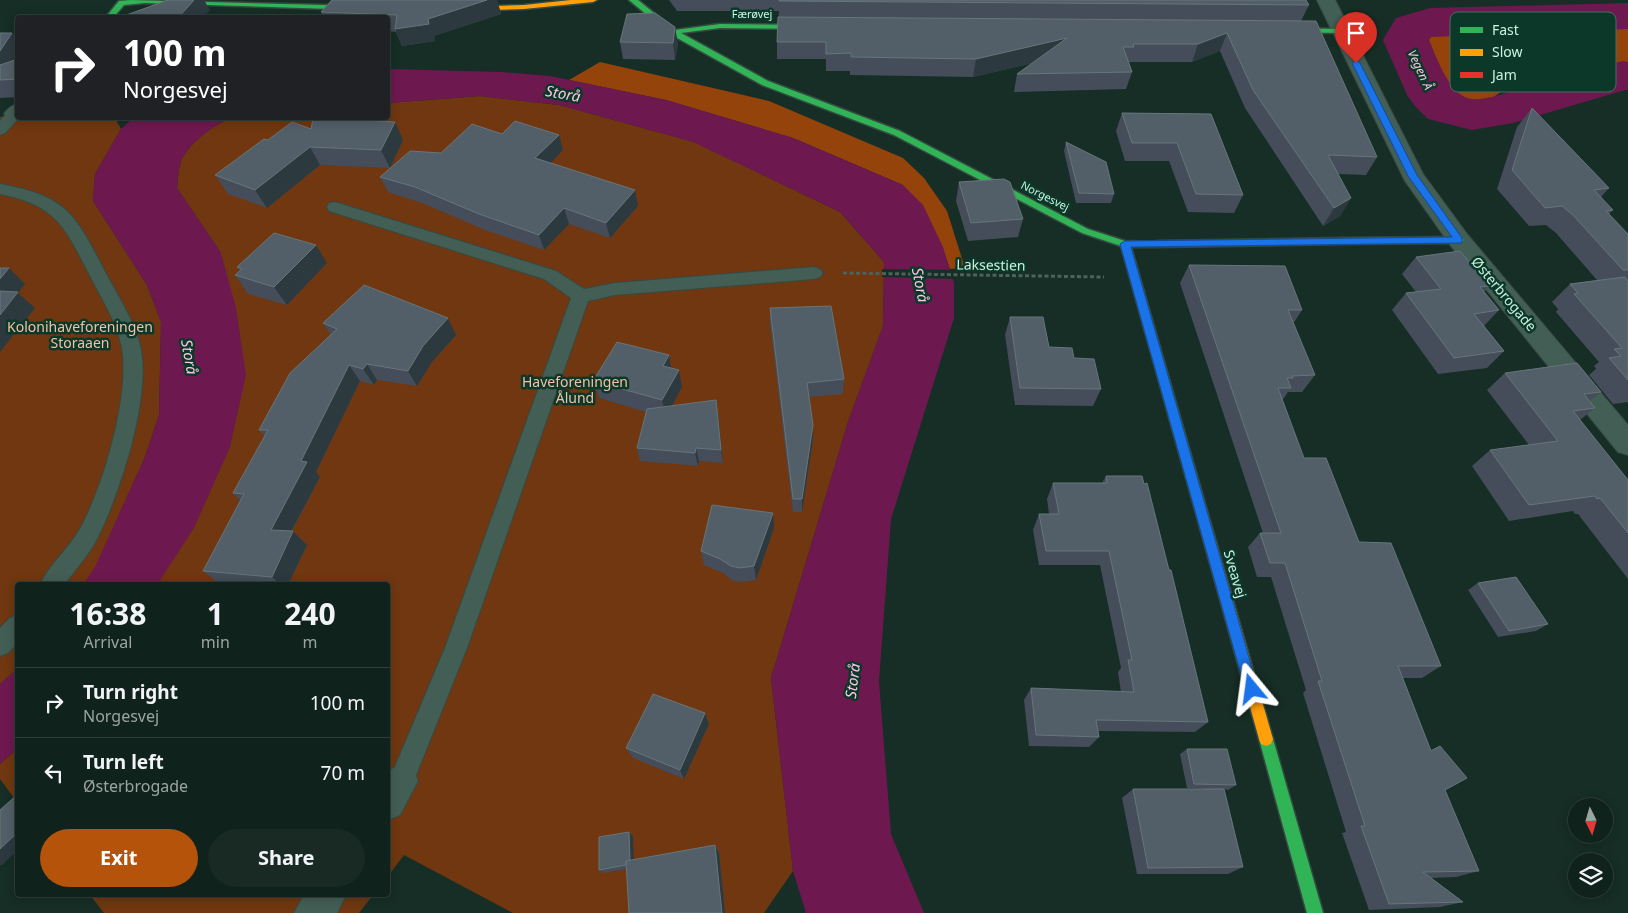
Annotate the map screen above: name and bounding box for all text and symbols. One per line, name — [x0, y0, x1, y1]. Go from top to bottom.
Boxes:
street label: Færøvej — [732, 6, 772, 21]
pin — [1335, 12, 1377, 63]
legend — [1450, 12, 1616, 92]
icon: arrive — [1342, 19, 1370, 47]
text: Fast — [1492, 20, 1519, 39]
text: 100 m — [123, 29, 226, 76]
icon: right — [40, 35, 105, 100]
text: Slow — [1492, 42, 1523, 61]
water label: Vegen Å — [1404, 47, 1437, 93]
text: Jam — [1490, 65, 1517, 84]
text: Norgesvej — [123, 74, 228, 104]
water label: Storå — [544, 80, 583, 106]
street label: Norgesvej — [1019, 177, 1072, 214]
street label: Østerbrogade — [1468, 252, 1541, 335]
street label: Laksestien — [956, 254, 1026, 275]
water label: Storå — [908, 266, 934, 304]
park label: Kolonihaveforeningen Storaaen — [7, 317, 153, 352]
water label: Storå — [177, 338, 203, 376]
park label: Haveforeningen Ålund — [522, 372, 628, 407]
street label: Sveavej — [1220, 548, 1251, 600]
text: 16:38 — [69, 593, 146, 634]
text: 1 — [207, 593, 224, 634]
text: 240 — [284, 593, 336, 634]
text: Arrival — [83, 631, 132, 653]
text: min — [201, 631, 230, 653]
text: m — [302, 631, 317, 653]
water label: Storå — [840, 662, 864, 700]
position arrow — [1225, 662, 1277, 714]
text: Turn right — [83, 679, 178, 705]
icon: right — [40, 689, 68, 717]
text: 100 m — [310, 690, 365, 716]
text: Norgesvej — [83, 705, 159, 727]
text: Turn left — [83, 749, 164, 775]
icon: left — [40, 759, 68, 787]
text: 70 m — [321, 760, 365, 786]
text: Østerbrogade — [83, 775, 188, 797]
north arrow — [1568, 798, 1612, 842]
map controls — [1568, 798, 1613, 898]
button: Exit — [40, 829, 198, 887]
button: Share — [208, 829, 365, 887]
button: layers — [1568, 853, 1613, 898]

